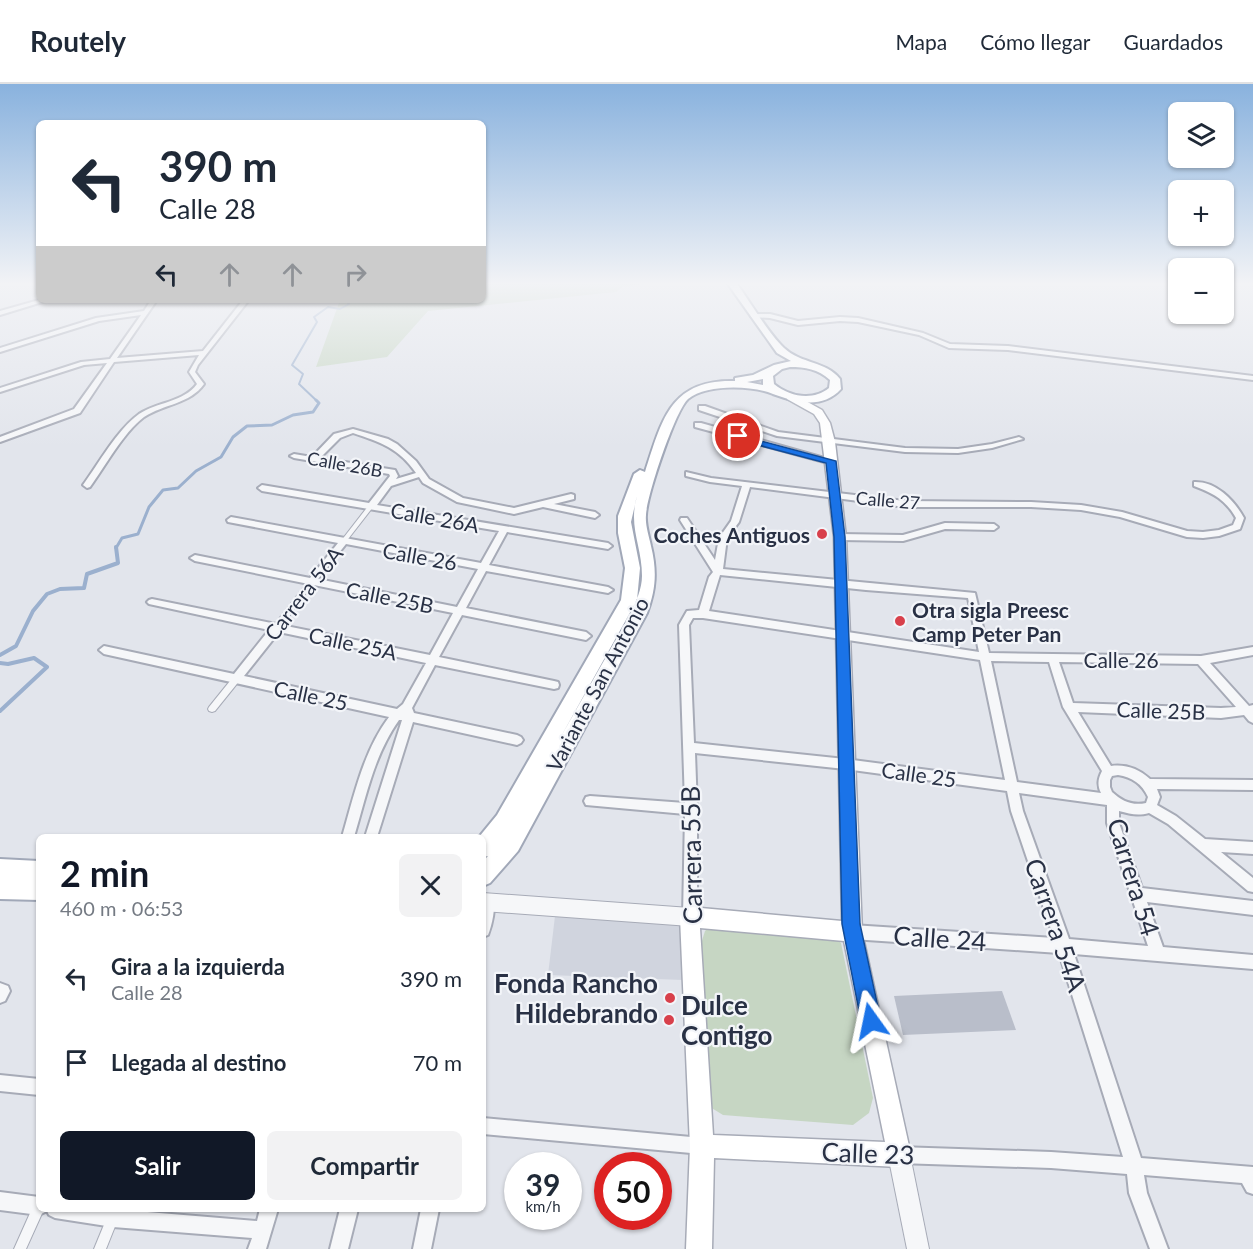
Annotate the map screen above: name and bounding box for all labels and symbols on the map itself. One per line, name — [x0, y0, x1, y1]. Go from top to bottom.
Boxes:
pin — [712, 410, 763, 461]
street label: Calle 26B — [306, 447, 384, 481]
street label: Calle 27 — [855, 486, 921, 514]
street label: Calle 26A — [389, 497, 482, 537]
place label: Coches Antiguos — [653, 522, 810, 547]
marker: Coches Antiguos — [815, 527, 829, 541]
street label: Calle 26 — [381, 537, 459, 575]
street label: Carrera 56A — [259, 540, 348, 645]
street label: Calle 25B — [344, 576, 436, 618]
street label: Variante San Antonio — [541, 593, 654, 775]
place label: Otra sigla Preesc Camp Peter Pan — [912, 597, 1069, 646]
marker: Otra sigla Preesc Camp Peter Pan — [893, 614, 907, 628]
street label: Calle 25A — [307, 621, 400, 665]
street label: Calle 26 — [1083, 647, 1159, 672]
street label: Calle 25 — [272, 675, 350, 715]
street label: Calle 25B — [1116, 696, 1206, 724]
street label: Calle 25 — [880, 756, 958, 792]
street label: Carrera 55B — [674, 786, 708, 924]
street label: Carrera 54 — [1101, 814, 1167, 940]
street label: Carrera 54A — [1018, 854, 1094, 996]
street label: Calle 24 — [892, 919, 988, 957]
place label: Fonda Rancho Hildebrando — [494, 967, 658, 1029]
place label: Dulce Contigo — [681, 989, 773, 1051]
position arrow — [839, 989, 903, 1053]
marker: Fonda Rancho Hildebrando — [663, 991, 677, 1005]
marker: Dulce Contigo — [662, 1013, 676, 1027]
street label: Calle 23 — [821, 1135, 915, 1171]
speed limit sign: 50 — [594, 1152, 672, 1230]

